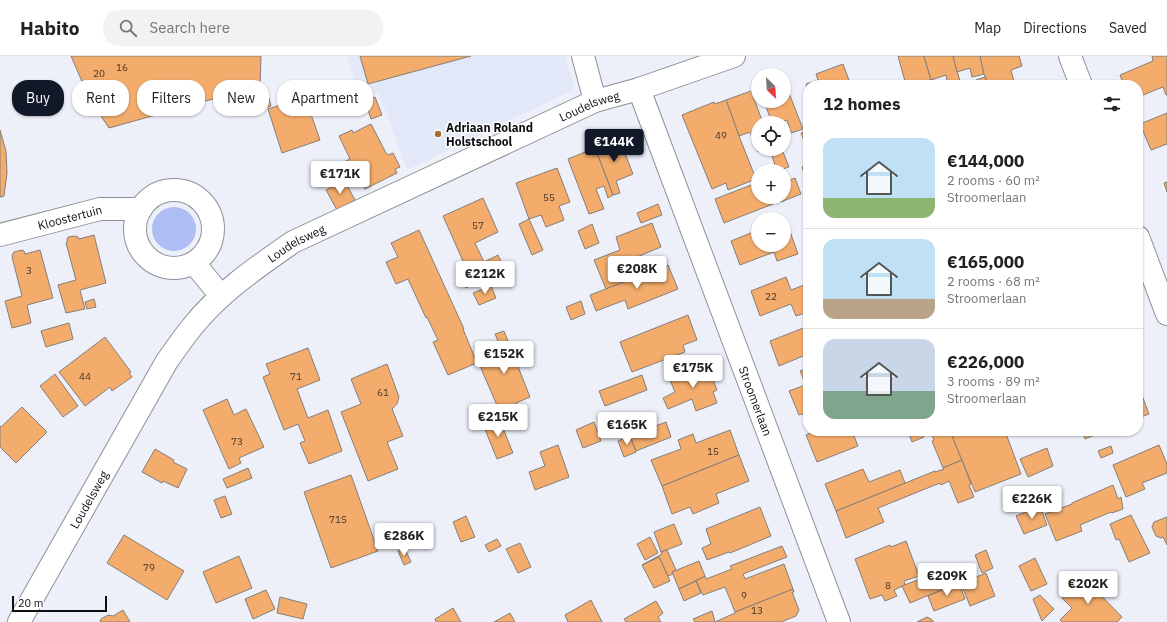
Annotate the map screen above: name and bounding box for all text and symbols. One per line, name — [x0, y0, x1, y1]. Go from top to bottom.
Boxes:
search box — [103, 10, 383, 46]
text: Habito — [20, 16, 79, 40]
icon: search — [117, 17, 139, 39]
text: Search here — [149, 18, 230, 37]
text: Map — [974, 19, 1001, 37]
text: Directions — [1023, 19, 1087, 37]
text: Saved — [1109, 19, 1147, 37]
house number: 16 — [116, 61, 128, 74]
house number: 20 — [93, 67, 105, 80]
north arrow — [751, 68, 791, 108]
map controls — [751, 68, 791, 252]
chip: Buy — [12, 80, 64, 116]
chip: Rent — [72, 80, 129, 116]
chip: Filters — [137, 80, 205, 116]
chip: New — [213, 80, 269, 116]
chip: Apartment — [277, 80, 373, 116]
street label: Loudelsweg — [556, 87, 622, 124]
text: 12 homes — [823, 93, 900, 115]
icon: filters — [1101, 93, 1123, 115]
button: locate — [751, 116, 791, 156]
place label: Adriaan Roland Holstschool — [446, 120, 533, 149]
marker: Adriaan Roland Holstschool — [433, 129, 443, 139]
pin: €144K — [586, 129, 642, 163]
house number: 49 — [715, 129, 727, 142]
text: €144K — [594, 133, 634, 150]
text: €144,000 — [947, 150, 1024, 172]
icon: home — [855, 154, 903, 202]
pin: €171K — [312, 161, 368, 195]
button: + — [751, 164, 791, 204]
text: €171K — [320, 165, 360, 182]
text: 2 rooms · 60 m² — [947, 172, 1040, 189]
text: Stroomerlaan — [947, 189, 1026, 206]
house number: 55 — [543, 191, 555, 204]
street label: Kloostertuin — [36, 201, 104, 232]
button: − — [751, 212, 791, 252]
house number: 57 — [472, 219, 484, 232]
street label: Loudelsweg — [264, 220, 328, 265]
text: €165,000 — [947, 251, 1024, 273]
icon: home — [855, 255, 903, 303]
pin: €208K — [609, 256, 665, 290]
text: €208K — [617, 260, 657, 277]
pin: €212K — [457, 261, 513, 295]
house number: 3 — [26, 264, 32, 277]
text: €212K — [465, 265, 505, 282]
text: 2 rooms · 68 m² — [947, 273, 1040, 290]
house number: 22 — [765, 290, 777, 303]
text: Stroomerlaan — [947, 290, 1026, 307]
pin: €152K — [476, 341, 532, 375]
text: €152K — [484, 345, 524, 362]
text: €226,000 — [947, 351, 1024, 373]
pin: €175K — [665, 355, 721, 389]
icon: home — [855, 355, 903, 403]
text: €175K — [673, 359, 713, 376]
street label: Stroomerlaan — [736, 364, 776, 438]
house number: 44 — [79, 370, 91, 383]
house number: 71 — [290, 370, 302, 383]
text: 3 rooms · 89 m² — [947, 373, 1040, 390]
house number: 61 — [377, 386, 389, 399]
text: Stroomerlaan — [947, 390, 1026, 407]
pin: €215K — [470, 404, 526, 438]
text: €215K — [478, 408, 518, 425]
pin: €165K — [599, 412, 655, 446]
text: €165K — [607, 416, 647, 433]
house number: 73 — [231, 435, 243, 448]
house number: 15 — [707, 445, 719, 458]
street label: Loudelsweg — [66, 467, 111, 531]
pin: €226K — [1004, 486, 1060, 520]
text: €226K — [1012, 490, 1052, 507]
house number: 71S — [329, 513, 347, 526]
pin: €286K — [376, 523, 432, 557]
text: €286K — [384, 527, 424, 544]
house number: 79 — [143, 561, 155, 574]
pin: €209K — [919, 563, 975, 597]
text: €209K — [927, 567, 967, 584]
pin: €202K — [1060, 571, 1116, 605]
text: €202K — [1068, 575, 1108, 592]
house number: 8 — [885, 579, 891, 592]
house number: 9 — [741, 589, 747, 602]
scale bar — [12, 594, 107, 613]
text: 20 m — [18, 596, 43, 610]
house number: 13 — [751, 604, 763, 617]

